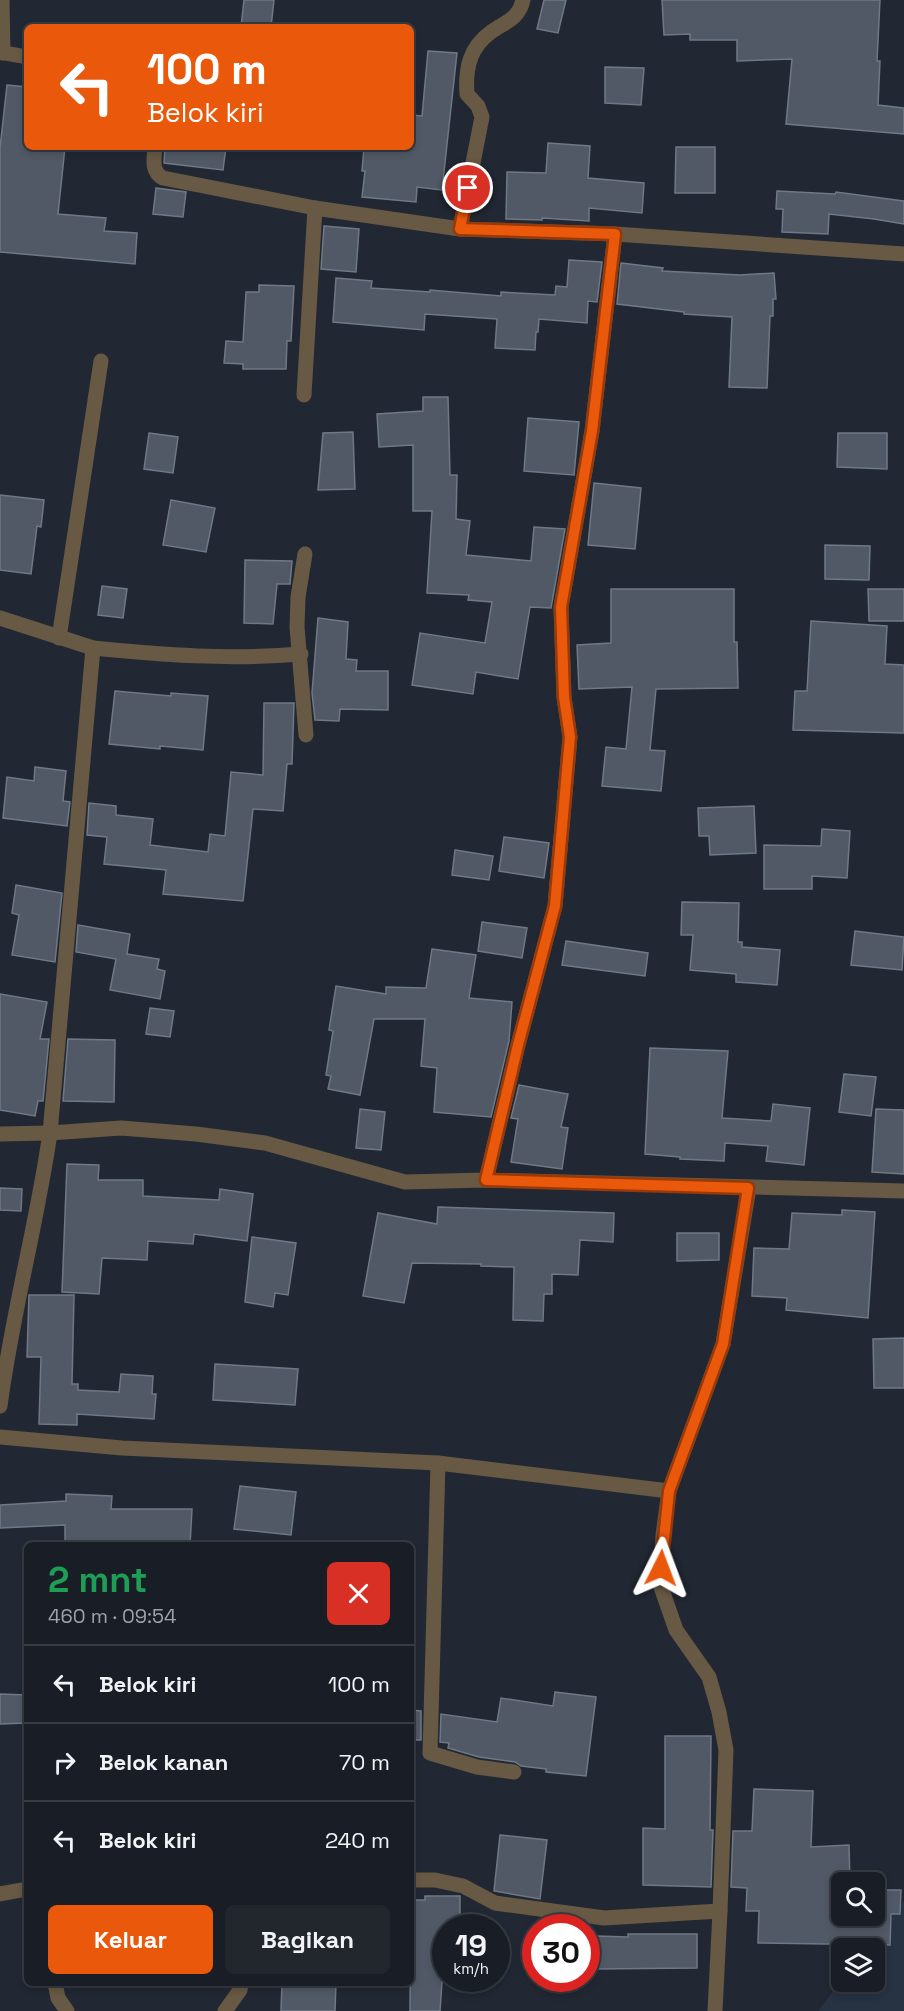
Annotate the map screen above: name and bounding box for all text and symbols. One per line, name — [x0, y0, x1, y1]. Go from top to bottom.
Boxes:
text: 100 m — [147, 43, 267, 96]
icon: left — [48, 48, 126, 126]
text: Belok kiri — [147, 95, 264, 130]
pin — [442, 162, 493, 213]
icon: arrive — [451, 171, 484, 204]
position arrow — [629, 1536, 693, 1600]
text: 2 mnt — [48, 1557, 147, 1603]
button: close — [327, 1562, 390, 1625]
text: 460 m · 09:54 — [48, 1603, 177, 1629]
icon: left — [48, 1668, 81, 1701]
text: Belok kiri — [99, 1670, 196, 1698]
text: 100 m — [328, 1670, 390, 1698]
icon: right — [48, 1746, 81, 1779]
text: Belok kanan — [99, 1748, 228, 1776]
text: 70 m — [339, 1748, 390, 1776]
icon: left — [48, 1824, 81, 1857]
text: Belok kiri — [99, 1826, 196, 1854]
text: 240 m — [325, 1826, 390, 1854]
map controls — [831, 1872, 885, 1992]
button: search — [831, 1872, 885, 1926]
button: Keluar — [48, 1905, 213, 1974]
button: Bagikan — [225, 1905, 390, 1974]
speed limit sign: 30 — [522, 1914, 600, 1992]
text: 19 — [455, 1926, 487, 1965]
button: layers — [831, 1938, 885, 1992]
text: km/h — [453, 1959, 489, 1978]

